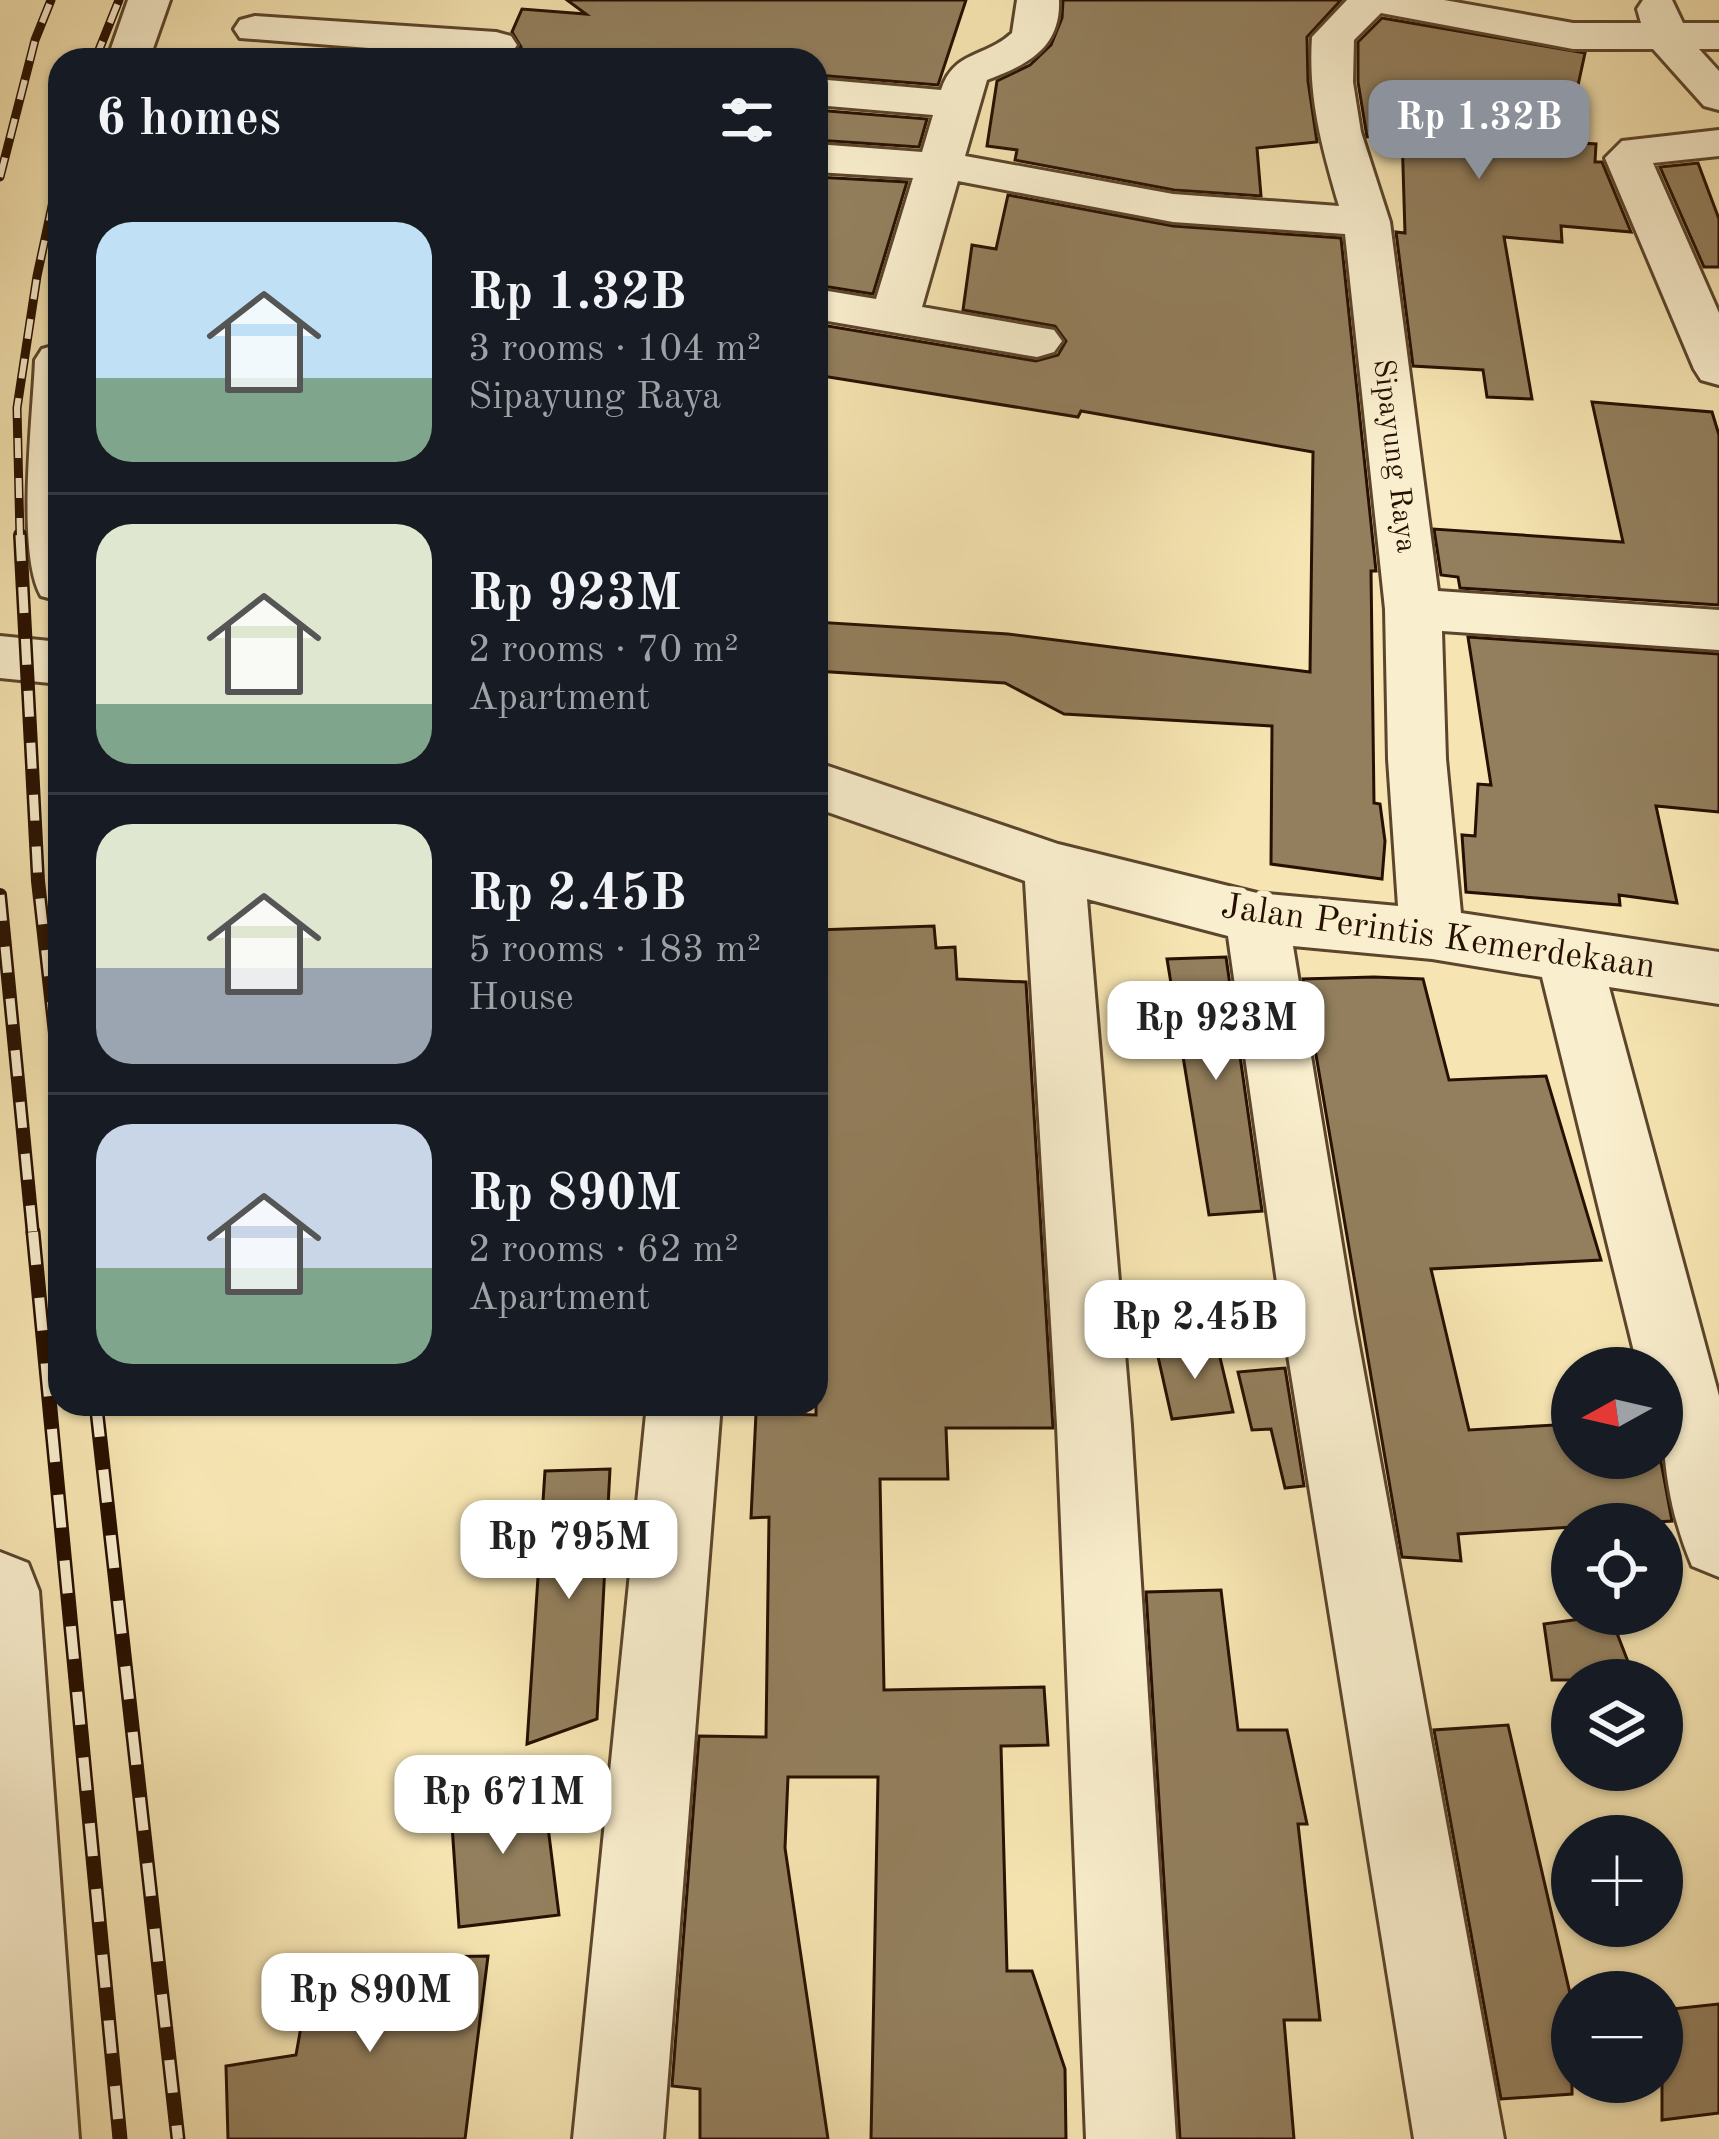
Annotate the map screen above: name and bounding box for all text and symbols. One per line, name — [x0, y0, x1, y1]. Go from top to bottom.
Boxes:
pin: Rp 1.32B — [1355, 80, 1603, 182]
icon: filters — [714, 87, 780, 153]
text: 6 homes — [96, 95, 281, 146]
text: Rp 1.32B — [1395, 99, 1563, 138]
text: Rp 1.32B — [468, 269, 687, 320]
icon: home — [192, 270, 336, 414]
text: 3 rooms · 104 m² — [468, 330, 761, 369]
street label: Sipayung Raya — [1367, 357, 1421, 555]
text: Sipayung Raya — [468, 378, 721, 417]
text: Rp 923M — [468, 570, 681, 621]
icon: home — [192, 572, 336, 716]
text: 2 rooms · 70 m² — [468, 631, 739, 670]
text: Apartment — [468, 679, 651, 718]
text: Rp 2.45B — [468, 870, 687, 921]
icon: home — [192, 872, 336, 1016]
street label: Jalan Perintis Kemerdekaan — [1219, 890, 1657, 986]
text: 5 rooms · 183 m² — [468, 931, 761, 970]
text: House — [468, 979, 574, 1018]
pin: Rp 923M — [1105, 981, 1327, 1083]
text: Rp 923M — [1134, 1000, 1298, 1039]
text: Rp 890M — [468, 1170, 681, 1221]
icon: home — [192, 1172, 336, 1316]
text: 2 rooms · 62 m² — [468, 1231, 739, 1270]
text: Apartment — [468, 1279, 651, 1318]
pin: Rp 2.45B — [1071, 1280, 1319, 1382]
text: Rp 2.45B — [1111, 1299, 1279, 1338]
north arrow — [1551, 1347, 1683, 1479]
map controls — [1551, 1347, 1683, 2103]
pin: Rp 795M — [458, 1500, 680, 1602]
button: locate — [1551, 1503, 1683, 1635]
text: Rp 795M — [487, 1519, 651, 1558]
button: layers — [1551, 1659, 1683, 1791]
pin: Rp 671M — [392, 1755, 614, 1857]
text: Rp 671M — [421, 1774, 585, 1813]
button: + — [1551, 1815, 1683, 1947]
pin: Rp 890M — [259, 1953, 481, 2055]
button: − — [1551, 1971, 1683, 2103]
text: Rp 890M — [288, 1972, 452, 2011]

